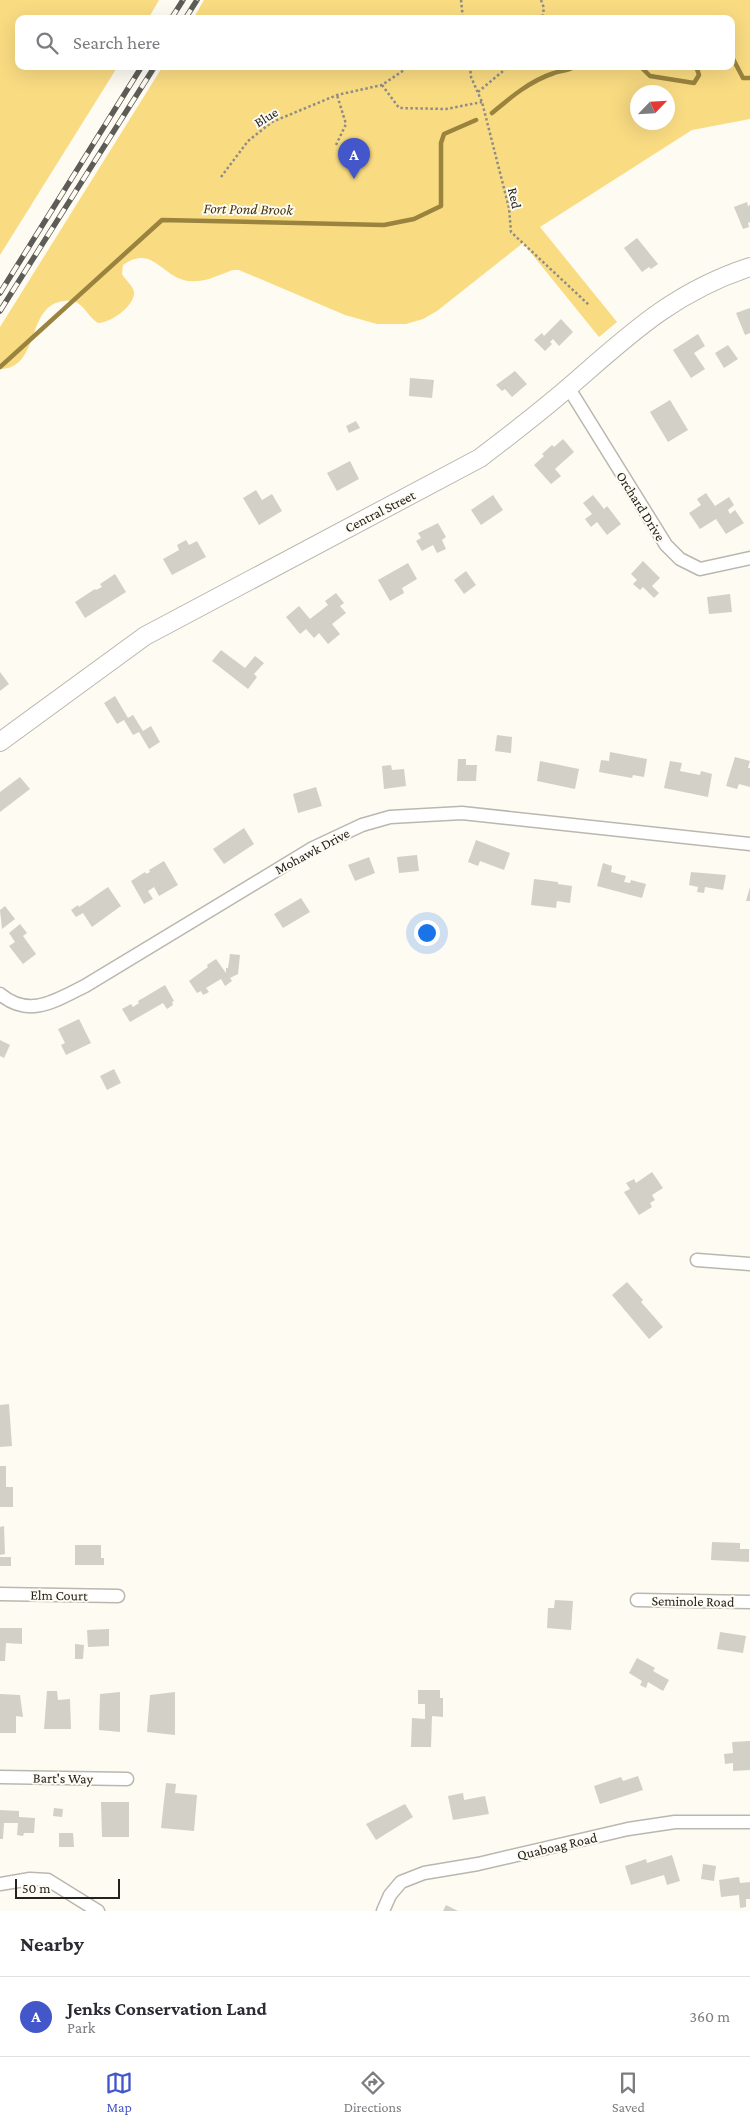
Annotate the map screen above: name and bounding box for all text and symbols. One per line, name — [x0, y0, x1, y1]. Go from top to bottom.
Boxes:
search box — [15, 15, 735, 70]
icon: search — [33, 29, 61, 57]
text: Search here — [73, 32, 160, 53]
north arrow — [630, 85, 675, 130]
street label: Blue — [251, 104, 281, 130]
pin: A — [338, 138, 370, 179]
street label: Red — [505, 186, 525, 211]
water label: Fort Pond Brook — [203, 200, 294, 218]
street label: Orchard Drive — [613, 468, 669, 544]
street label: Central Street — [342, 486, 418, 536]
street label: Mohawk Drive — [272, 825, 352, 877]
your location — [414, 920, 440, 946]
street label: Elm Court — [30, 1587, 88, 1604]
street label: Seminole Road — [651, 1592, 735, 1610]
street label: Bart's Way — [33, 1769, 94, 1787]
street label: Quaboag Road — [515, 1829, 599, 1863]
scale bar — [15, 1876, 120, 1899]
text: 50 m — [22, 1880, 50, 1896]
text: Nearby — [20, 1932, 84, 1956]
text: Jenks Conservation Land — [67, 1998, 267, 2019]
text: A — [31, 2008, 41, 2025]
text: 360 m — [689, 2008, 730, 2025]
text: Park — [67, 2019, 95, 2036]
tab: Map — [105, 2069, 133, 2115]
tab: Directions — [344, 2069, 402, 2115]
tab: Saved — [612, 2069, 645, 2115]

